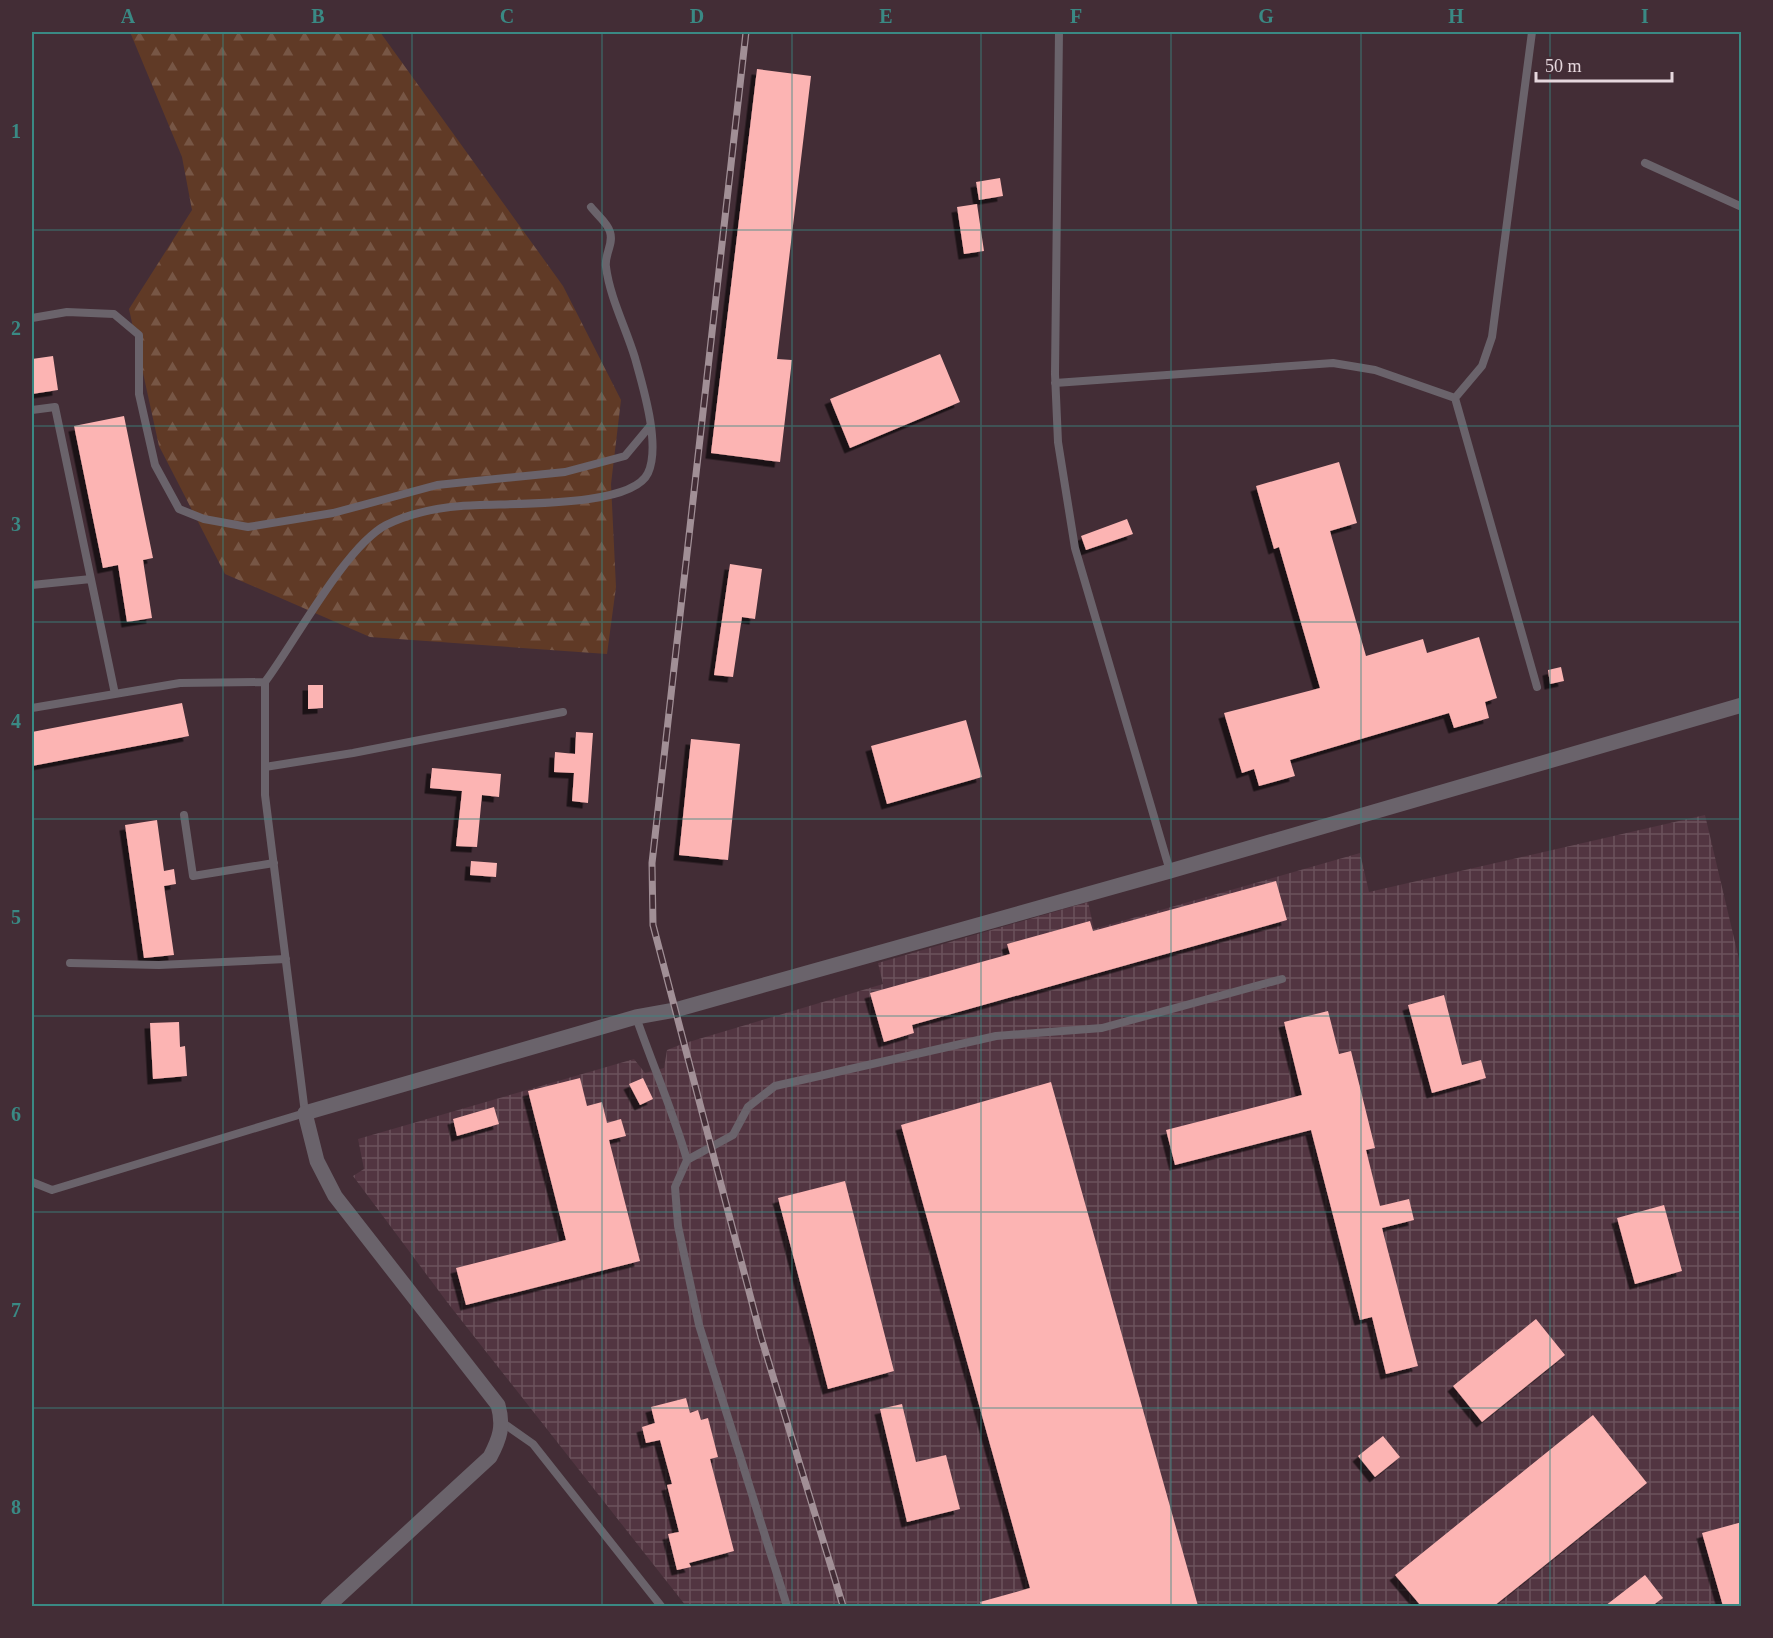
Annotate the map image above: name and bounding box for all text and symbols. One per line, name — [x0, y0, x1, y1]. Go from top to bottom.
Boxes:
text: A — [121, 5, 136, 27]
text: B — [311, 5, 325, 27]
text: C — [500, 5, 514, 27]
text: D — [690, 5, 704, 27]
text: E — [879, 5, 893, 27]
text: F — [1070, 5, 1082, 27]
text: G — [1258, 5, 1274, 27]
text: H — [1448, 5, 1464, 27]
text: I — [1641, 5, 1649, 27]
scale bar — [1536, 45, 1672, 83]
text: 50 m — [1545, 56, 1582, 76]
text: 1 — [11, 120, 21, 142]
text: 2 — [11, 317, 21, 339]
text: 3 — [11, 513, 21, 535]
text: 4 — [11, 710, 21, 732]
text: 5 — [11, 906, 21, 928]
text: 6 — [11, 1103, 21, 1125]
text: 7 — [11, 1299, 21, 1321]
text: 8 — [11, 1496, 21, 1518]

